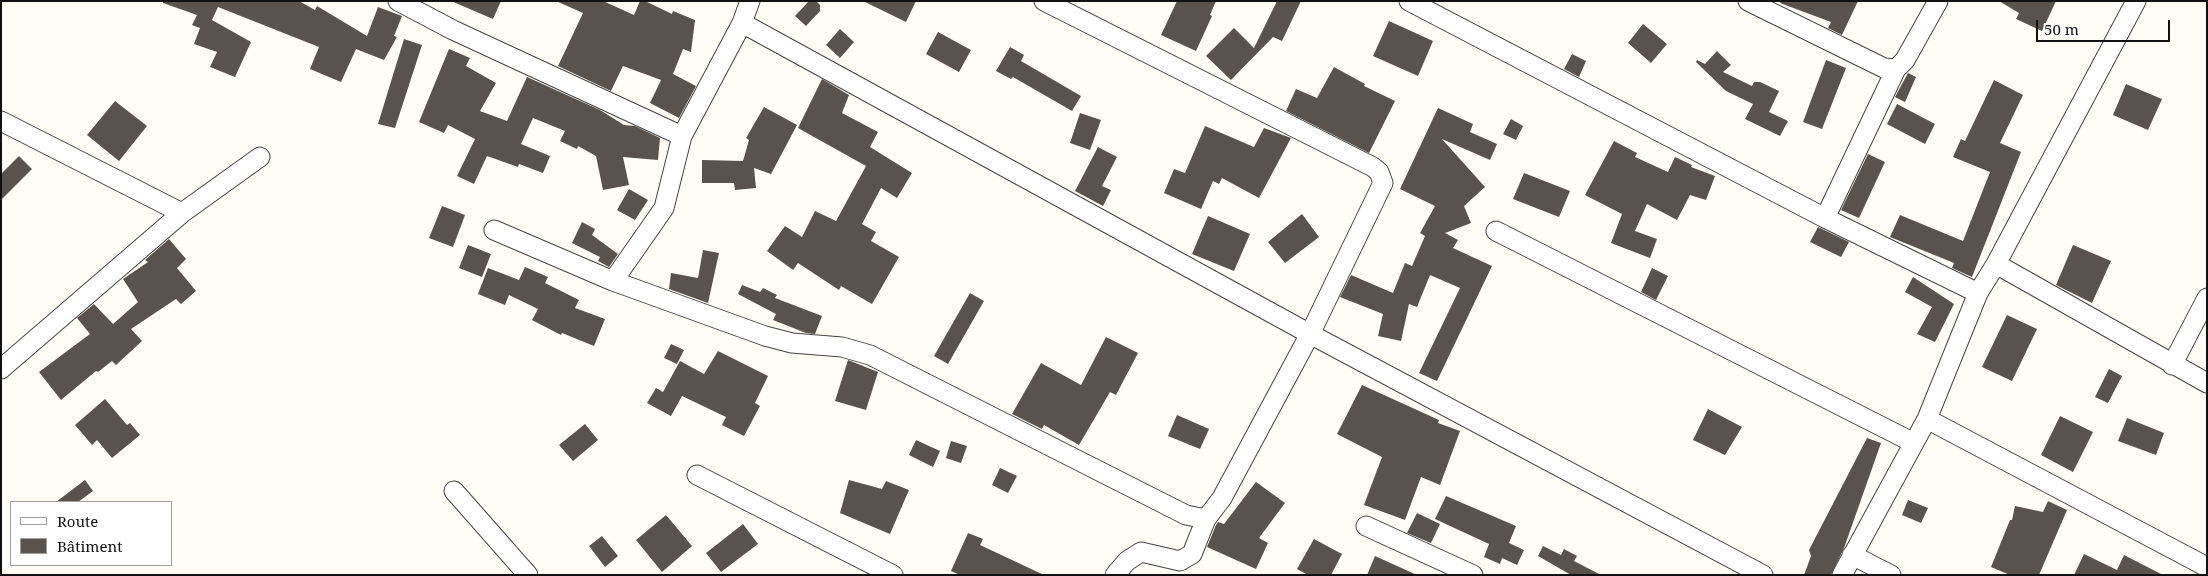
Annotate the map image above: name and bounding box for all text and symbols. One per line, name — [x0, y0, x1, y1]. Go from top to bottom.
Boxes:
scale bar — [2038, 10, 2172, 42]
text: 50 m — [2044, 19, 2079, 39]
legend — [10, 501, 172, 566]
text: Route — [57, 511, 98, 531]
text: Bâtiment — [57, 536, 123, 556]

